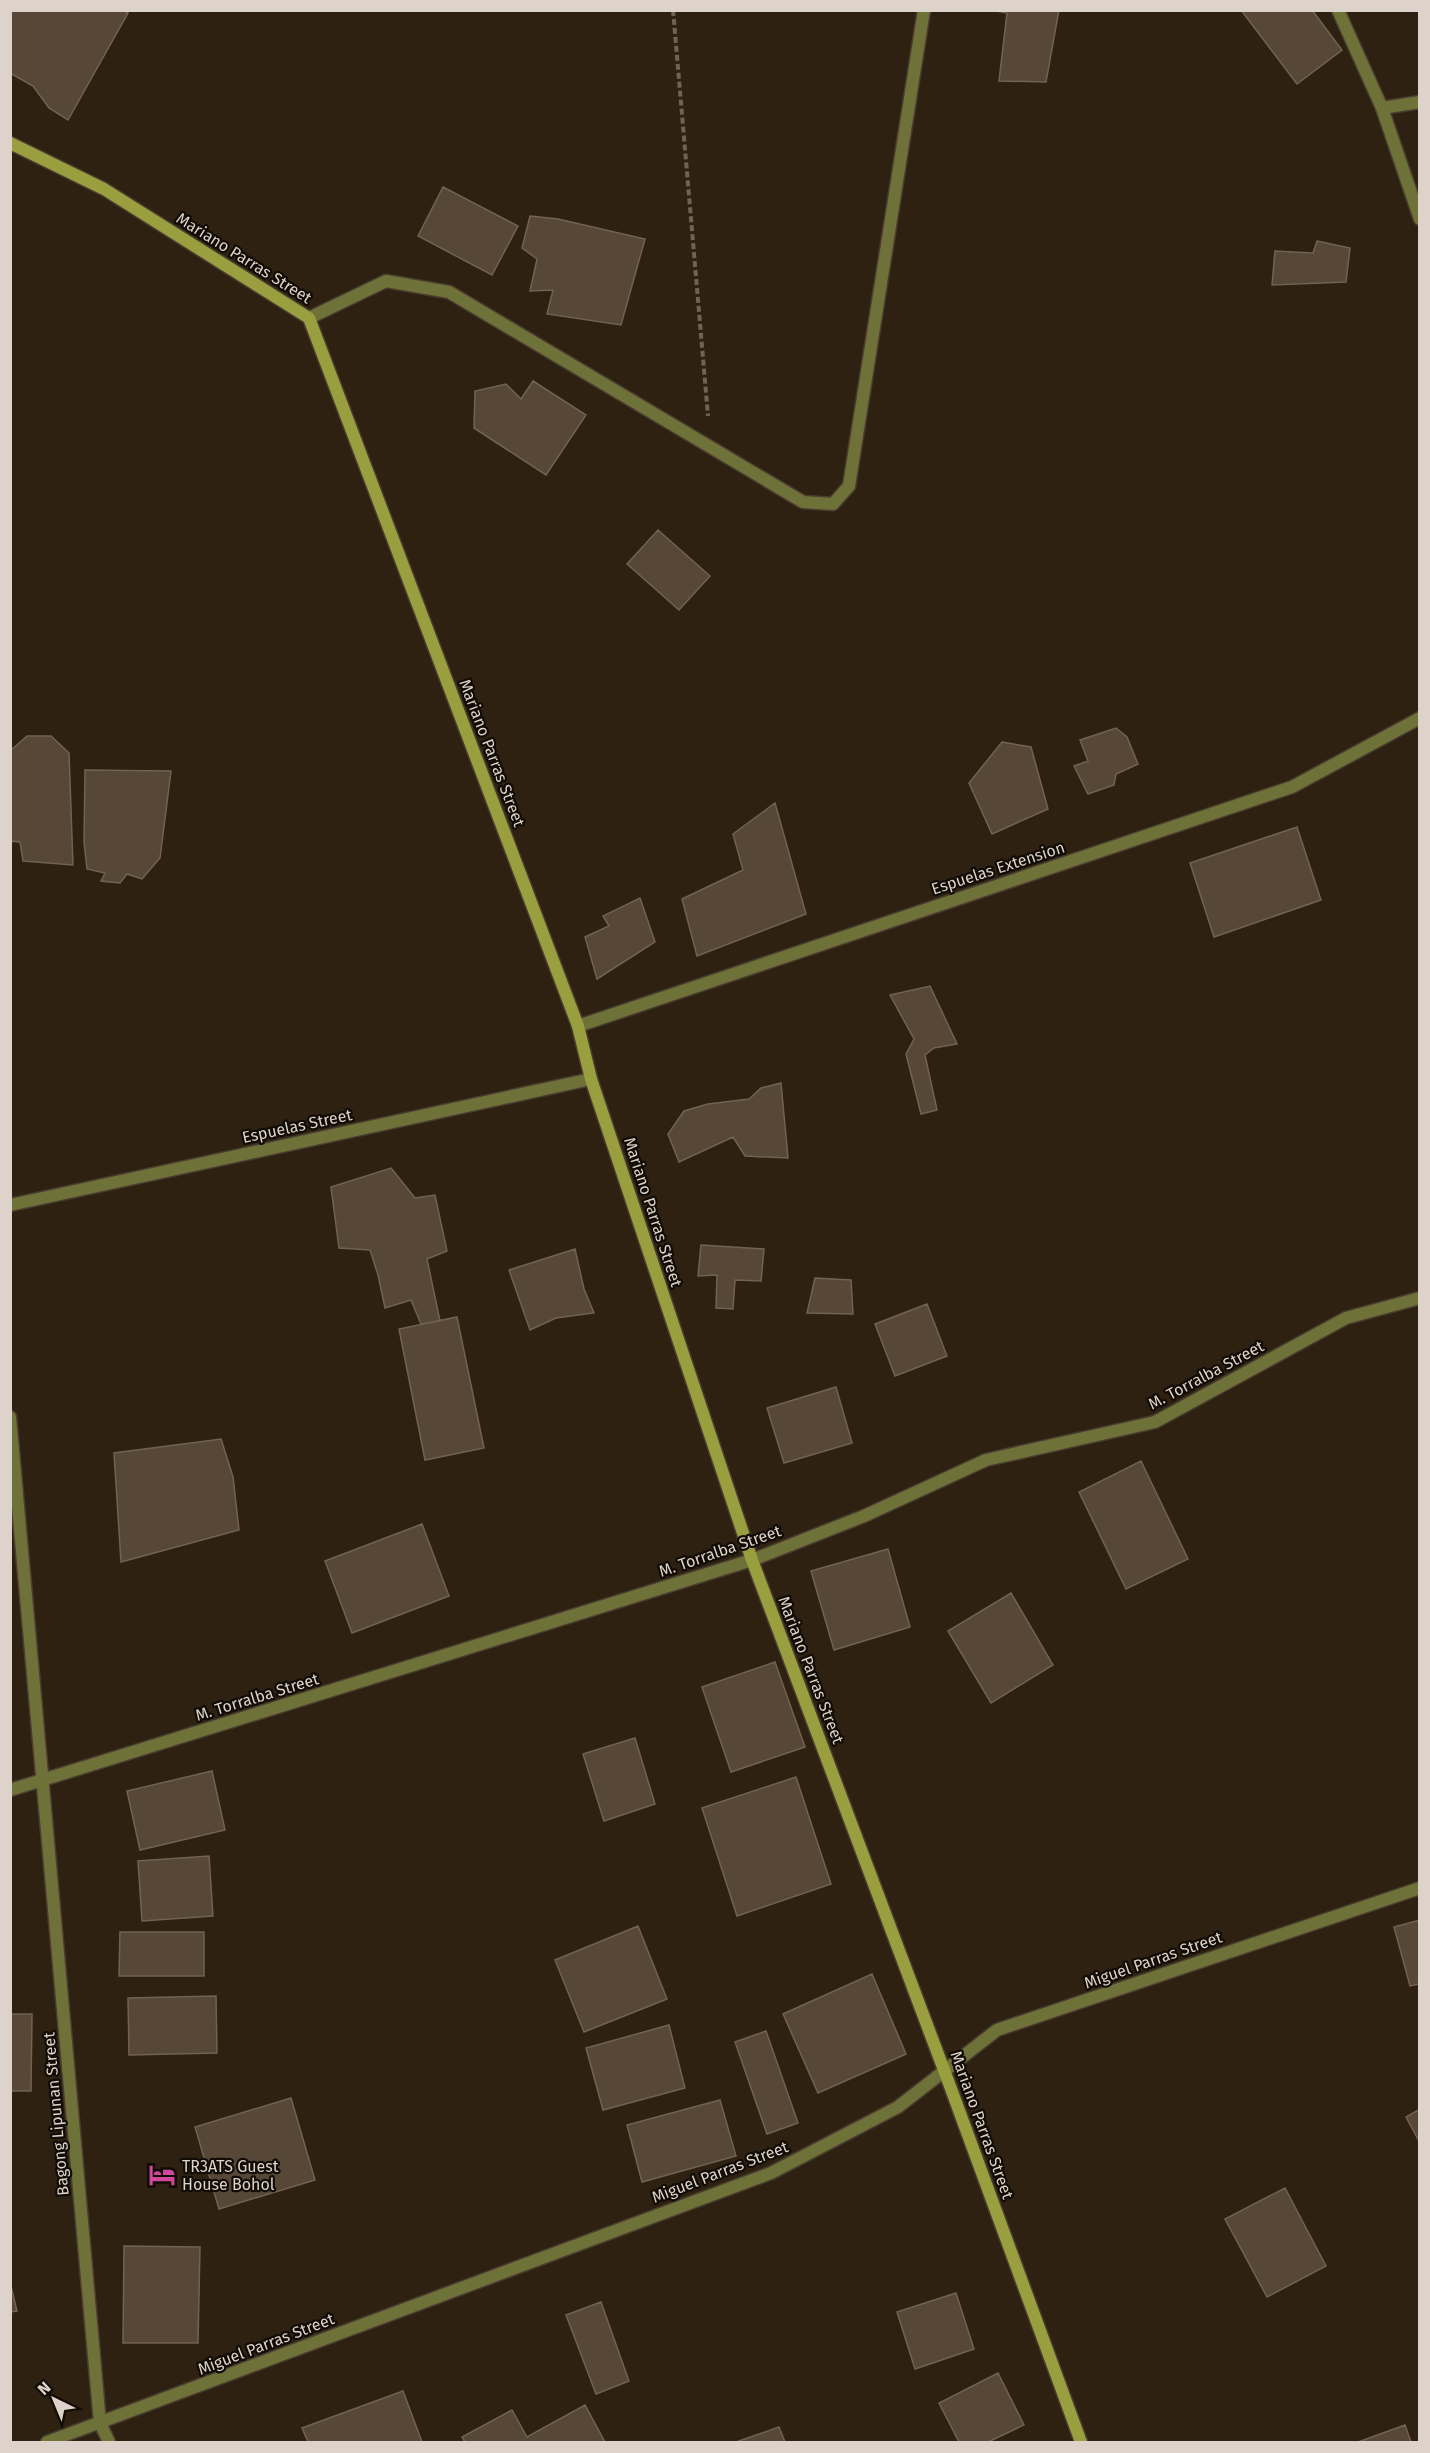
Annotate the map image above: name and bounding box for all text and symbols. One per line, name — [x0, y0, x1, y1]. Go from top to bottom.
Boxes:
street label: Mariano Parras Street — [173, 209, 315, 308]
street label: Mariano Parras Street — [455, 677, 529, 829]
street label: Espuelas Extension — [929, 837, 1067, 899]
street label: Espuelas Street — [240, 1105, 354, 1147]
street label: Mariano Parras Street — [620, 1135, 686, 1289]
street label: M. Torralba Street — [1145, 1336, 1267, 1413]
street label: M. Torralba Street — [656, 1521, 784, 1581]
street label: Mariano Parras Street — [774, 1594, 848, 1746]
street label: M. Torralba Street — [193, 1669, 321, 1725]
street label: Miguel Parras Street — [1082, 1927, 1225, 1993]
street label: Bagong Lipunan Street — [39, 2031, 73, 2197]
street label: Mariano Parras Street — [946, 2048, 1018, 2202]
street label: Miguel Parras Street — [649, 2137, 791, 2207]
place label: TR3ATS Guest House Bohol — [182, 2157, 279, 2194]
hotel icon: TR3ATS Guest House Bohol — [147, 2160, 177, 2190]
street label: Miguel Parras Street — [195, 2309, 337, 2379]
north arrow — [24, 2369, 84, 2429]
text: N — [34, 2378, 54, 2399]

